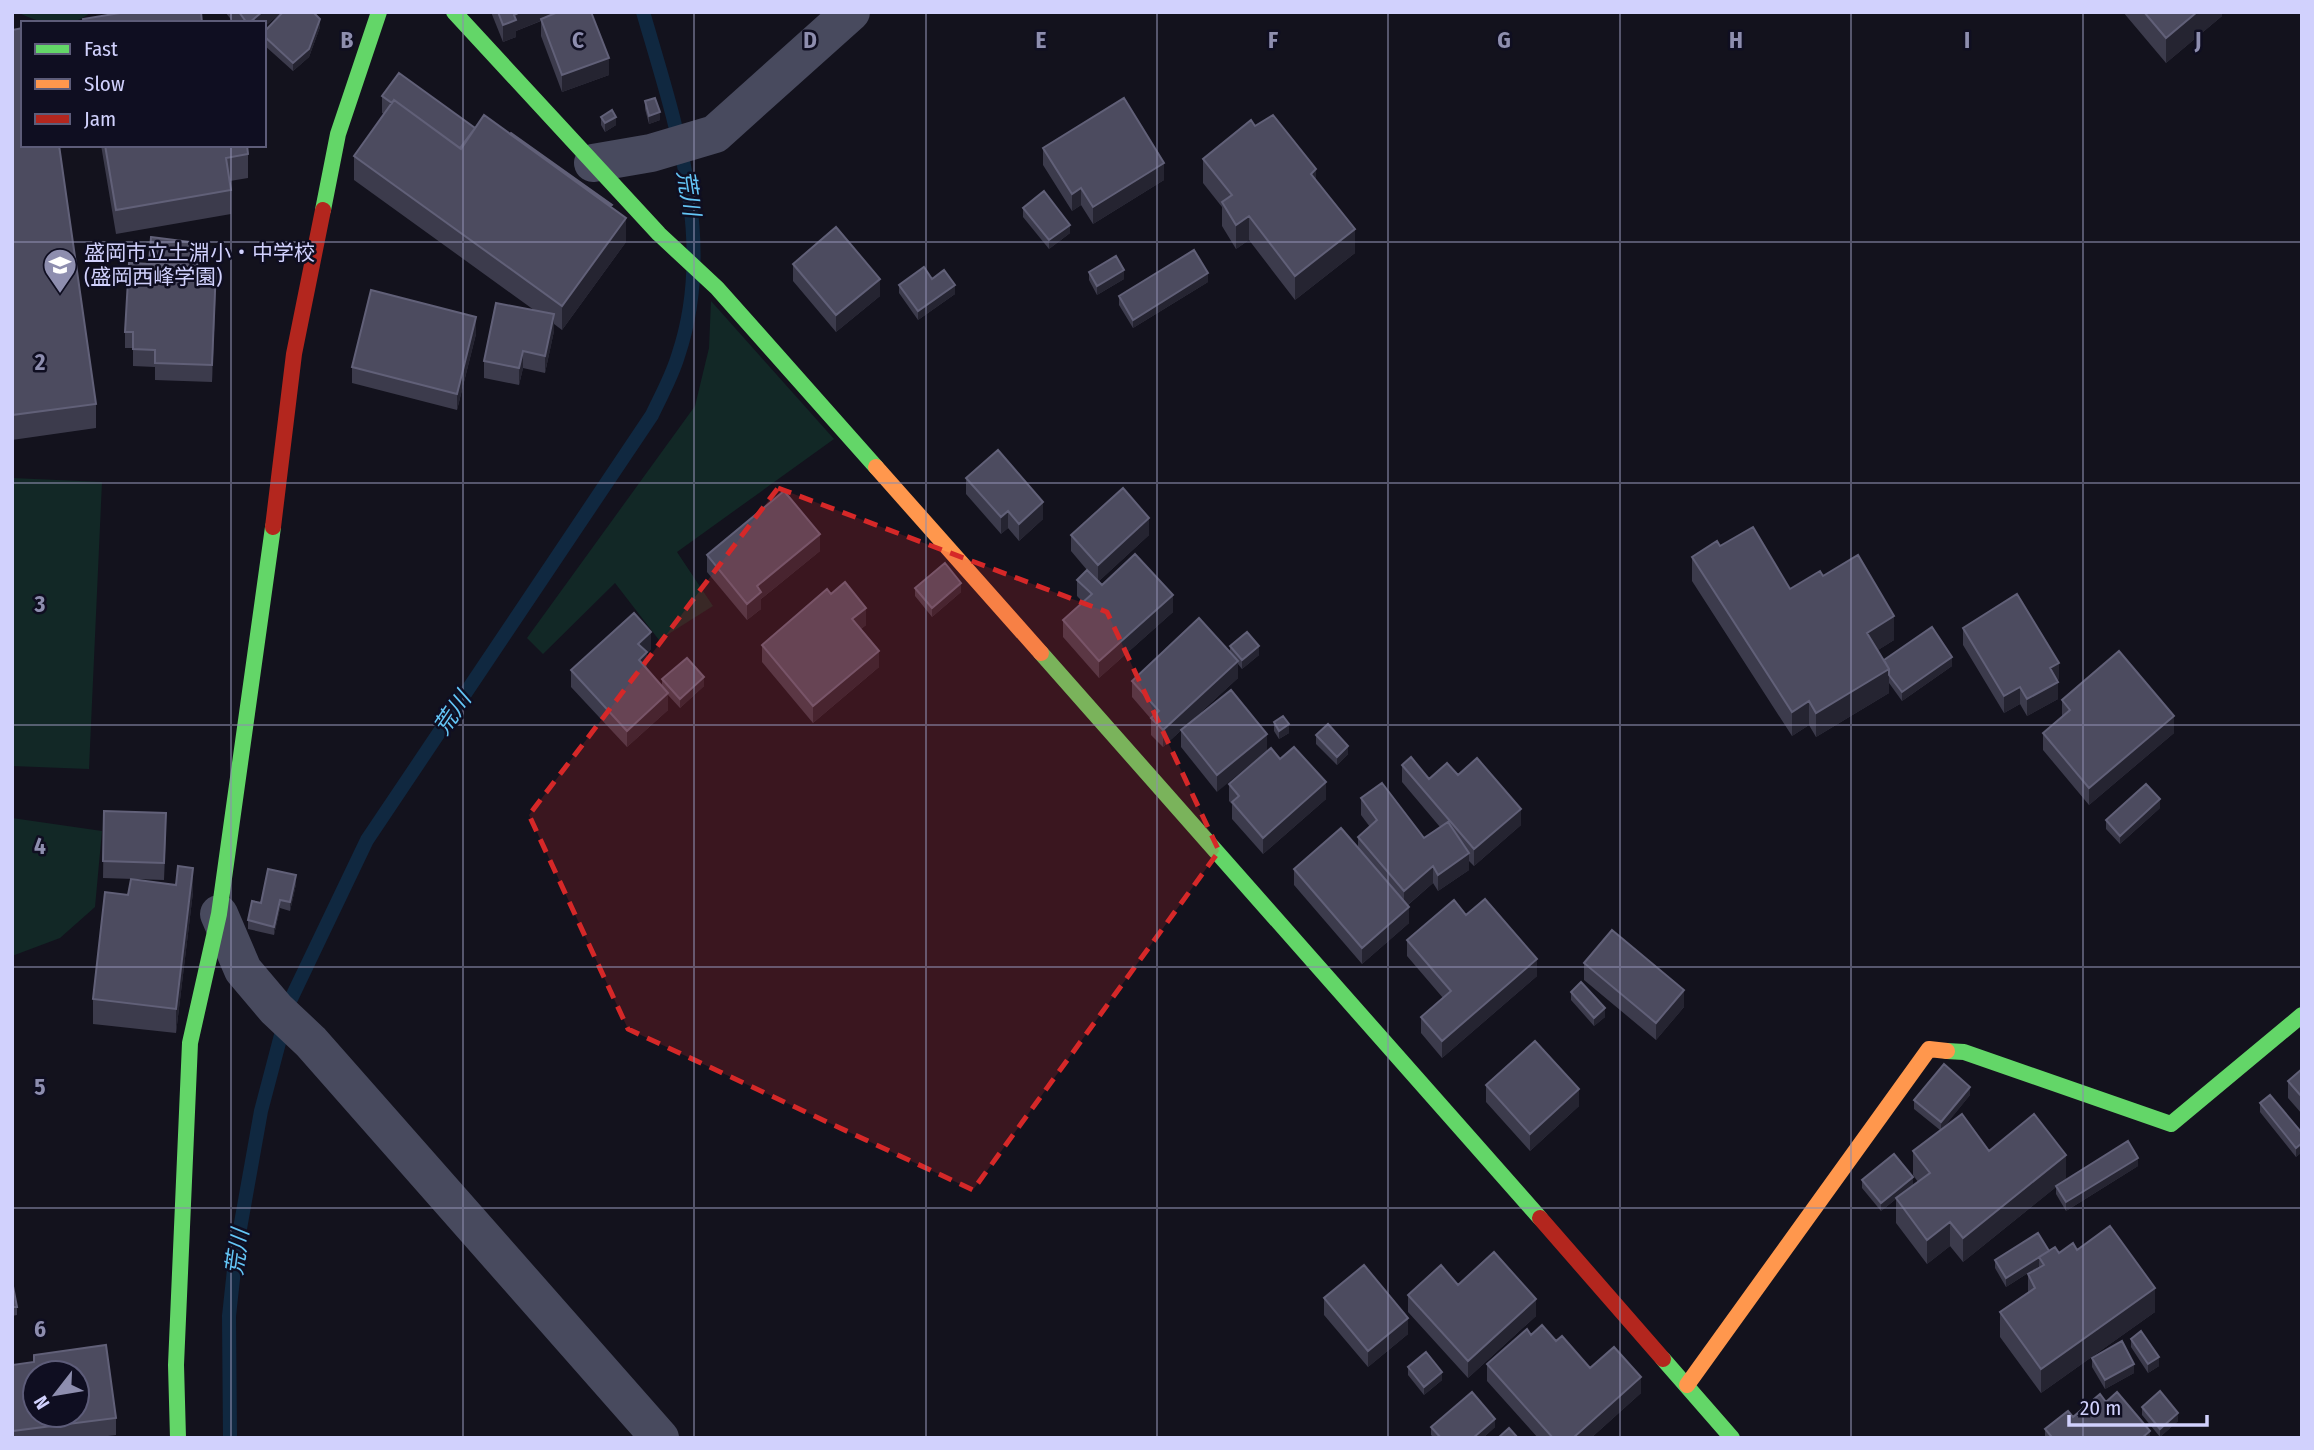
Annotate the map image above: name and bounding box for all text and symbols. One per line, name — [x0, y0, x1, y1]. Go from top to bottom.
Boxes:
legend — [21, 21, 266, 147]
text: B — [341, 26, 354, 54]
text: C — [572, 26, 584, 54]
text: D — [803, 26, 817, 54]
text: E — [1036, 26, 1047, 54]
text: F — [1268, 26, 1278, 54]
text: G — [1497, 26, 1511, 54]
text: H — [1729, 26, 1743, 54]
text: I — [1964, 26, 1970, 54]
text: J — [2194, 26, 2201, 54]
text: Fast — [84, 36, 118, 62]
text: Slow — [84, 71, 125, 97]
text: Jam — [84, 106, 116, 132]
water label: 荒川 — [672, 168, 707, 221]
place label: 盛岡市立土淵小・中学校 (盛岡西峰学園) — [84, 240, 315, 290]
school or university icon: 盛岡市立土淵小・中学校 (盛岡西峰学園) — [41, 246, 79, 295]
text: 2 — [34, 348, 46, 376]
text: 3 — [34, 590, 46, 618]
water label: 荒川 — [428, 684, 478, 740]
text: 4 — [34, 832, 46, 860]
text: 5 — [34, 1073, 46, 1101]
water label: 荒川 — [220, 1224, 254, 1277]
text: 6 — [34, 1315, 46, 1343]
north arrow — [21, 1359, 91, 1429]
scale bar — [2069, 1384, 2207, 1428]
text: N — [29, 1392, 55, 1413]
text: 20 m — [2080, 1395, 2121, 1421]

